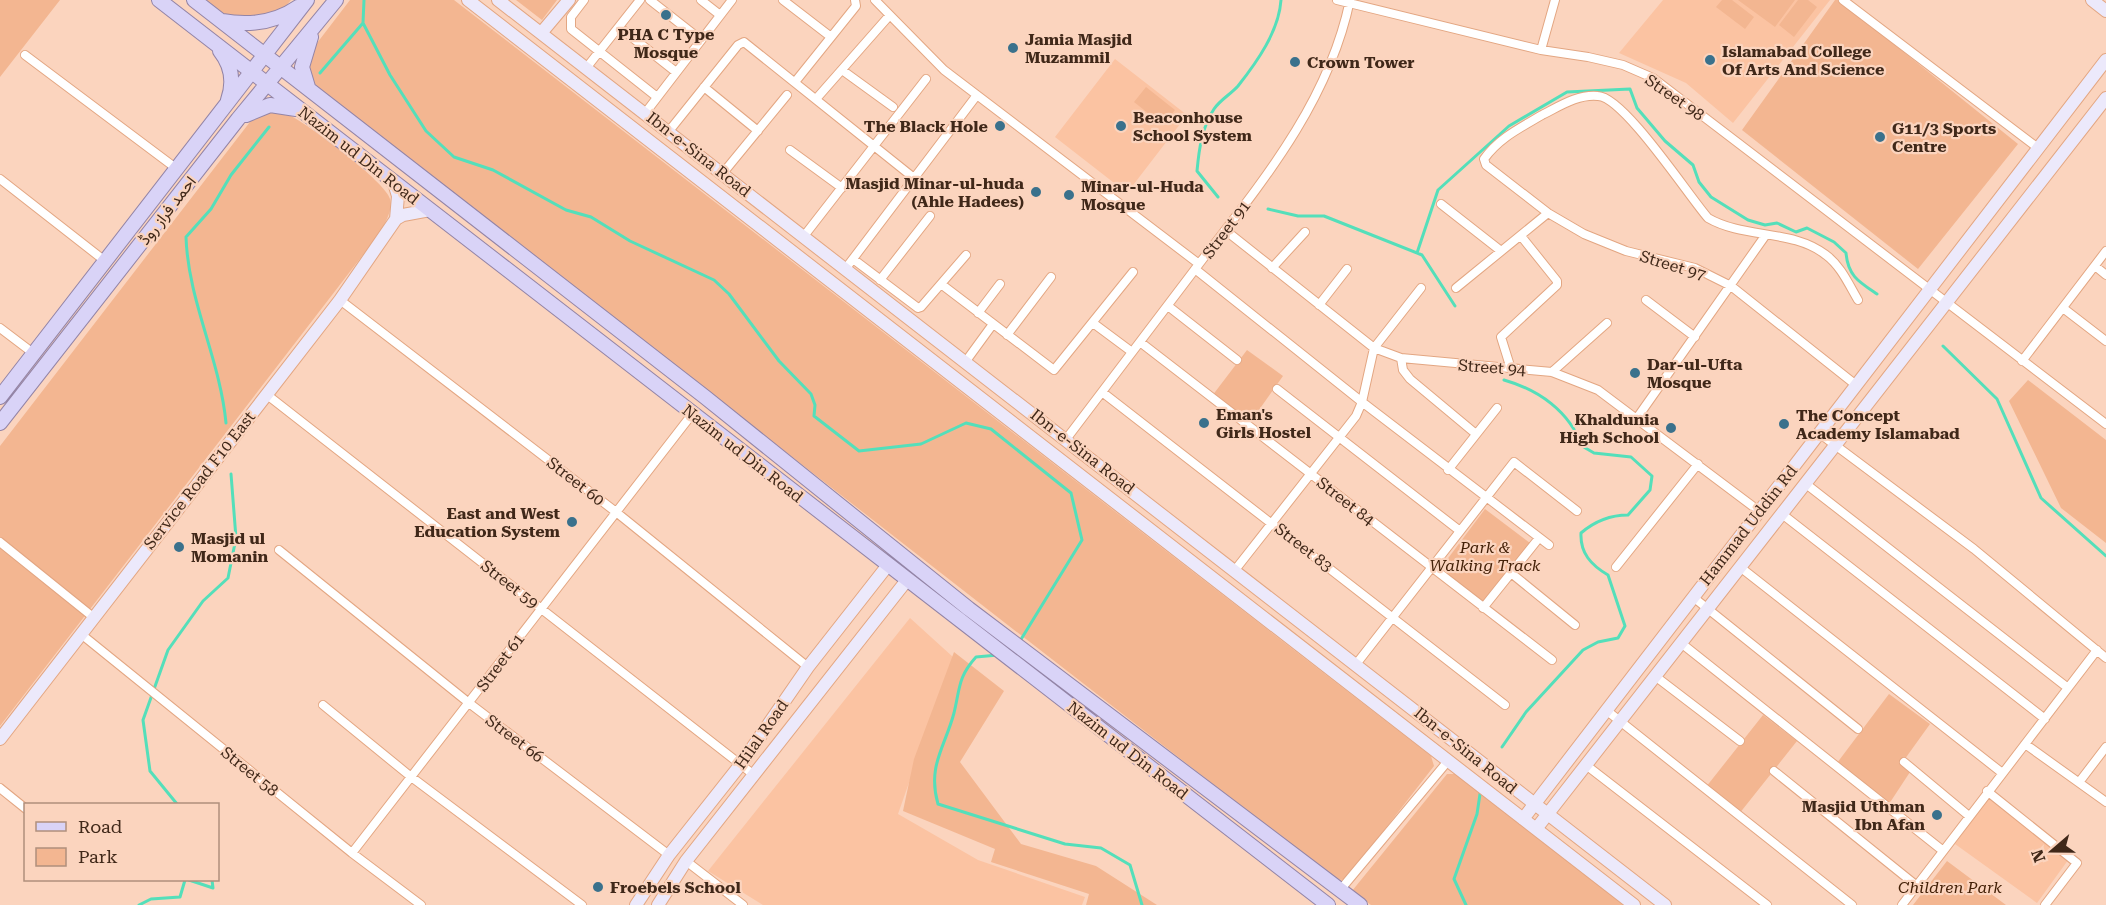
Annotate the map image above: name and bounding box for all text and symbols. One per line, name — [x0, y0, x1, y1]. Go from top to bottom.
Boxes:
marker: PHA C Type Mosque — [659, 8, 673, 22]
place label: PHA C Type Mosque — [618, 25, 714, 62]
place label: Jamia Masjid Muzammil — [1025, 30, 1132, 67]
marker: Jamia Masjid Muzammil — [1006, 41, 1020, 55]
place label: Islamabad College Of Arts And Science — [1722, 42, 1884, 79]
place label: Crown Tower — [1307, 53, 1415, 72]
marker: Islamabad College Of Arts And Science — [1703, 53, 1717, 67]
marker: Crown Tower — [1288, 55, 1302, 69]
street label: Street 98 — [1641, 70, 1708, 125]
street label: Nazim ud Din Road — [295, 102, 423, 208]
street label: Ibn-e-Sina Road — [643, 108, 755, 201]
place label: Beaconhouse School System — [1133, 108, 1252, 145]
place label: The Black Hole — [864, 117, 988, 136]
marker: The Black Hole — [993, 119, 1007, 133]
marker: Beaconhouse School System — [1114, 119, 1128, 133]
place label: G11/3 Sports Centre — [1892, 119, 1996, 156]
marker: G11/3 Sports Centre — [1873, 130, 1887, 144]
street label: احمد فراز روڈ — [135, 172, 201, 249]
place label: Masjid Minar-ul-huda (Ahle Hadees) — [845, 174, 1025, 211]
place label: Minar-ul-Huda Mosque — [1081, 177, 1204, 214]
marker: Masjid Minar-ul-huda (Ahle Hadees) — [1029, 185, 1043, 199]
marker: Minar-ul-Huda Mosque — [1062, 188, 1076, 202]
street label: Street 91 — [1198, 196, 1254, 262]
street label: Street 97 — [1638, 246, 1708, 284]
place label: Dar-ul-Ufta Mosque — [1647, 355, 1743, 392]
street label: Street 94 — [1457, 356, 1527, 379]
marker: Dar-ul-Ufta Mosque — [1628, 366, 1642, 380]
street label: Nazim ud Din Road — [679, 400, 807, 506]
street label: Ibn-e-Sina Road — [1027, 405, 1139, 498]
place label: Eman's Girls Hostel — [1216, 405, 1312, 442]
place label: The Concept Academy Islamabad — [1796, 406, 1960, 443]
street label: Service Road F10 East — [140, 408, 259, 553]
place label: Khaldunia High School — [1560, 410, 1660, 447]
marker: Eman's Girls Hostel — [1197, 416, 1211, 430]
marker: The Concept Academy Islamabad — [1777, 417, 1791, 431]
marker: Khaldunia High School — [1664, 421, 1678, 435]
street label: Street 60 — [543, 453, 608, 510]
street label: Hammad Uddin Rd — [1696, 461, 1801, 589]
street label: Street 84 — [1313, 473, 1378, 530]
place label: East and West Education System — [414, 504, 561, 541]
marker: East and West Education System — [565, 515, 579, 529]
street label: Street 83 — [1271, 519, 1336, 576]
place label: Masjid ul Momanin — [191, 529, 268, 566]
park label: Park & Walking Track — [1430, 538, 1541, 575]
marker: Masjid ul Momanin — [172, 540, 186, 554]
street label: Street 59 — [477, 556, 542, 613]
street label: Street 61 — [472, 629, 528, 695]
street label: Hilal Road — [731, 696, 792, 773]
street label: Nazim ud Din Road — [1064, 697, 1192, 803]
street label: Ibn-e-Sina Road — [1410, 703, 1521, 798]
street label: Street 66 — [482, 710, 548, 766]
street label: Street 58 — [217, 743, 282, 800]
place label: Masjid Uthman Ibn Afan — [1802, 797, 1925, 834]
legend — [24, 803, 219, 881]
marker: Masjid Uthman Ibn Afan — [1930, 808, 1944, 822]
text: Road — [78, 816, 123, 837]
north arrow — [2022, 821, 2082, 881]
text: Park — [78, 846, 118, 867]
text: N — [2027, 847, 2049, 865]
place label: Froebels School — [610, 878, 741, 897]
park label: Children Park — [1898, 878, 2002, 897]
marker: Froebels School — [591, 880, 605, 894]

